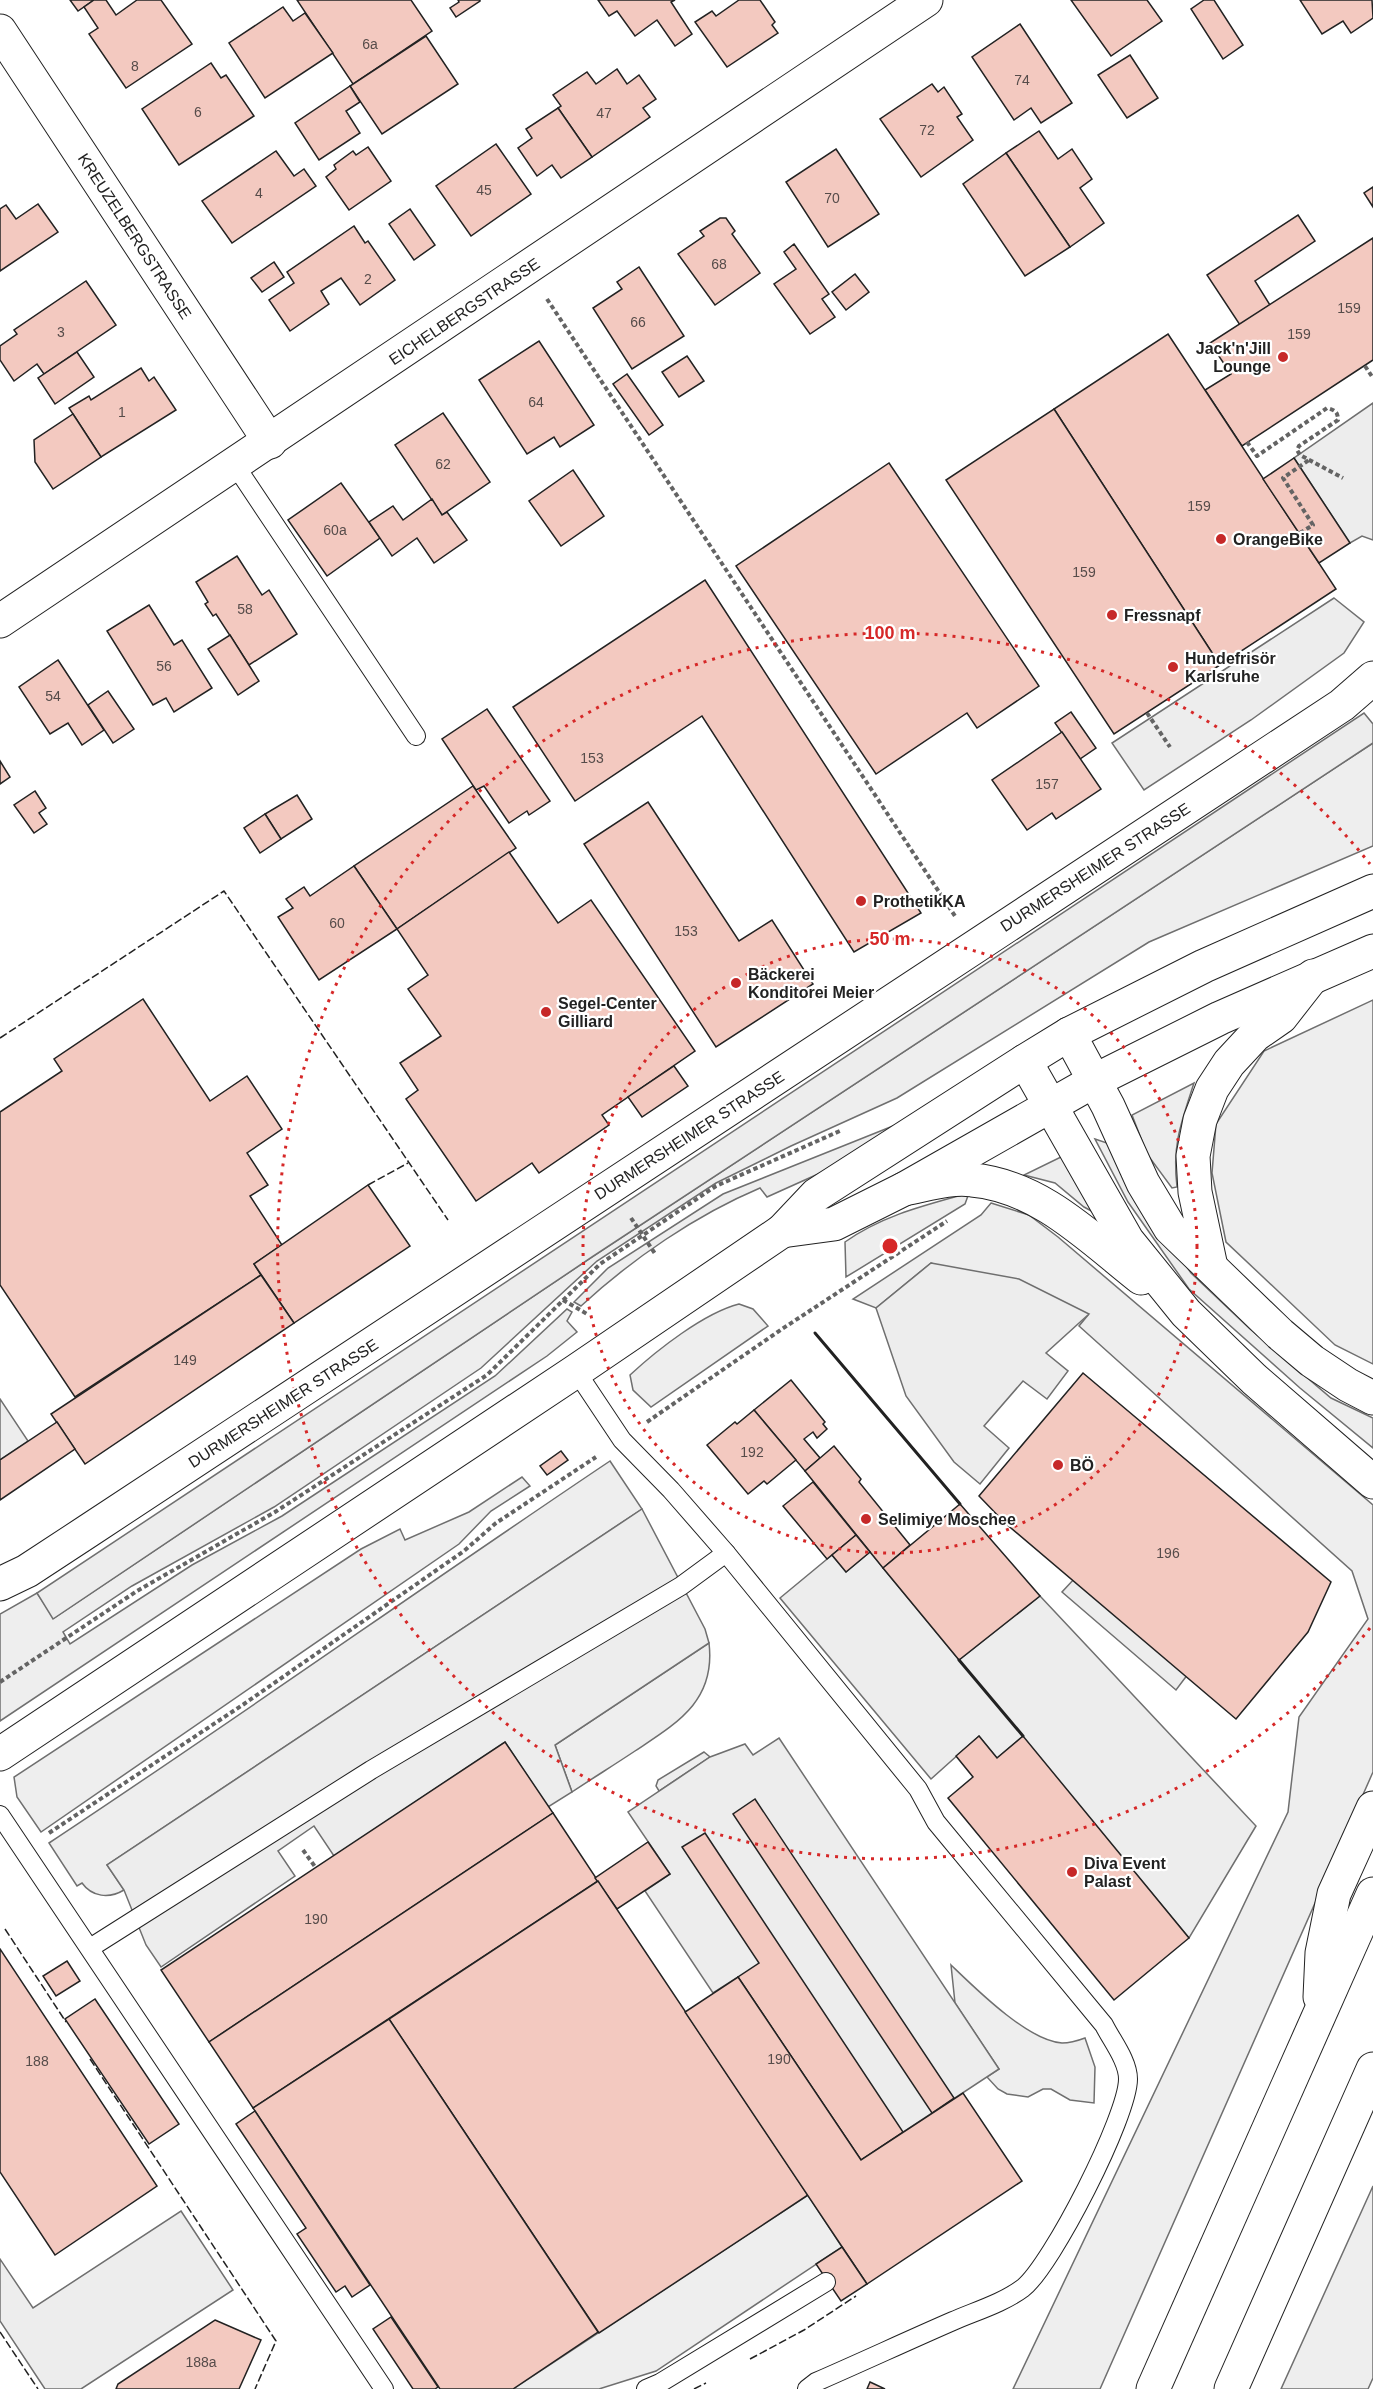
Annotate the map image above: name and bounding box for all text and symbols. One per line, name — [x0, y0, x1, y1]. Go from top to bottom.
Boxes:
house number: 6a — [362, 36, 378, 52]
house number: 8 — [131, 58, 139, 74]
house number: 74 — [1014, 72, 1030, 88]
house number: 6 — [194, 104, 202, 120]
house number: 47 — [596, 105, 612, 121]
house number: 72 — [919, 122, 935, 138]
street label: KREUZELBERGSTRASSE — [75, 150, 194, 322]
house number: 45 — [476, 182, 492, 198]
house number: 4 — [255, 185, 263, 201]
house number: 70 — [824, 190, 840, 206]
street label: EICHELBERGSTRASSE — [386, 255, 543, 368]
house number: 68 — [711, 256, 727, 272]
house number: 2 — [364, 271, 372, 287]
house number: 159 — [1337, 300, 1361, 316]
house number: 66 — [630, 314, 646, 330]
house number: 3 — [57, 324, 65, 340]
house number: 159 — [1287, 326, 1311, 342]
place label: Jack'n'Jill Lounge — [1196, 340, 1271, 375]
marker: Jack'n'Jill Lounge — [1276, 350, 1290, 364]
house number: 64 — [528, 394, 544, 410]
house number: 1 — [118, 404, 126, 420]
house number: 62 — [435, 456, 451, 472]
house number: 159 — [1187, 498, 1211, 514]
house number: 60a — [323, 522, 347, 538]
place label: OrangeBike — [1233, 531, 1323, 548]
marker: OrangeBike — [1214, 532, 1228, 546]
house number: 159 — [1072, 564, 1096, 580]
house number: 58 — [237, 601, 253, 617]
place label: Fressnapf — [1124, 607, 1201, 624]
marker: Fressnapf — [1105, 608, 1119, 622]
text: 100 m — [864, 623, 916, 643]
place label: Hundefrisör Karlsruhe — [1185, 650, 1276, 685]
house number: 56 — [156, 658, 172, 674]
marker: Hundefrisör Karlsruhe — [1166, 660, 1180, 674]
house number: 54 — [45, 688, 61, 704]
house number: 153 — [580, 750, 604, 766]
house number: 157 — [1035, 776, 1059, 792]
street label: DURMERSHEIMER STRASSE — [997, 800, 1193, 935]
place label: ProthetikKA — [873, 893, 966, 910]
marker: ProthetikKA — [854, 894, 868, 908]
house number: 60 — [329, 915, 345, 931]
house number: 153 — [674, 923, 698, 939]
text: 50 m — [869, 929, 911, 949]
place label: Bäckerei Konditorei Meier — [748, 966, 874, 1001]
marker: Bäckerei Konditorei Meier — [729, 976, 743, 990]
place label: Segel-Center Gilliard — [558, 995, 657, 1030]
marker: Segel-Center Gilliard — [539, 1005, 553, 1019]
street label: DURMERSHEIMER STRASSE — [591, 1068, 787, 1203]
centre of rings — [880, 1236, 900, 1256]
street label: DURMERSHEIMER STRASSE — [185, 1336, 381, 1471]
house number: 149 — [173, 1352, 197, 1368]
house number: 192 — [740, 1444, 764, 1460]
place label: BÖ — [1070, 1456, 1094, 1474]
marker: BÖ — [1051, 1458, 1065, 1472]
place label: Selimiye Moschee — [878, 1511, 1016, 1528]
marker: Selimiye Moschee — [859, 1512, 873, 1526]
house number: 196 — [1156, 1545, 1180, 1561]
place label: Diva Event Palast — [1084, 1855, 1166, 1890]
marker: Diva Event Palast — [1065, 1865, 1079, 1879]
house number: 190 — [304, 1911, 328, 1927]
house number: 190 — [767, 2051, 791, 2067]
house number: 188 — [25, 2053, 49, 2069]
house number: 188a — [185, 2354, 217, 2370]

